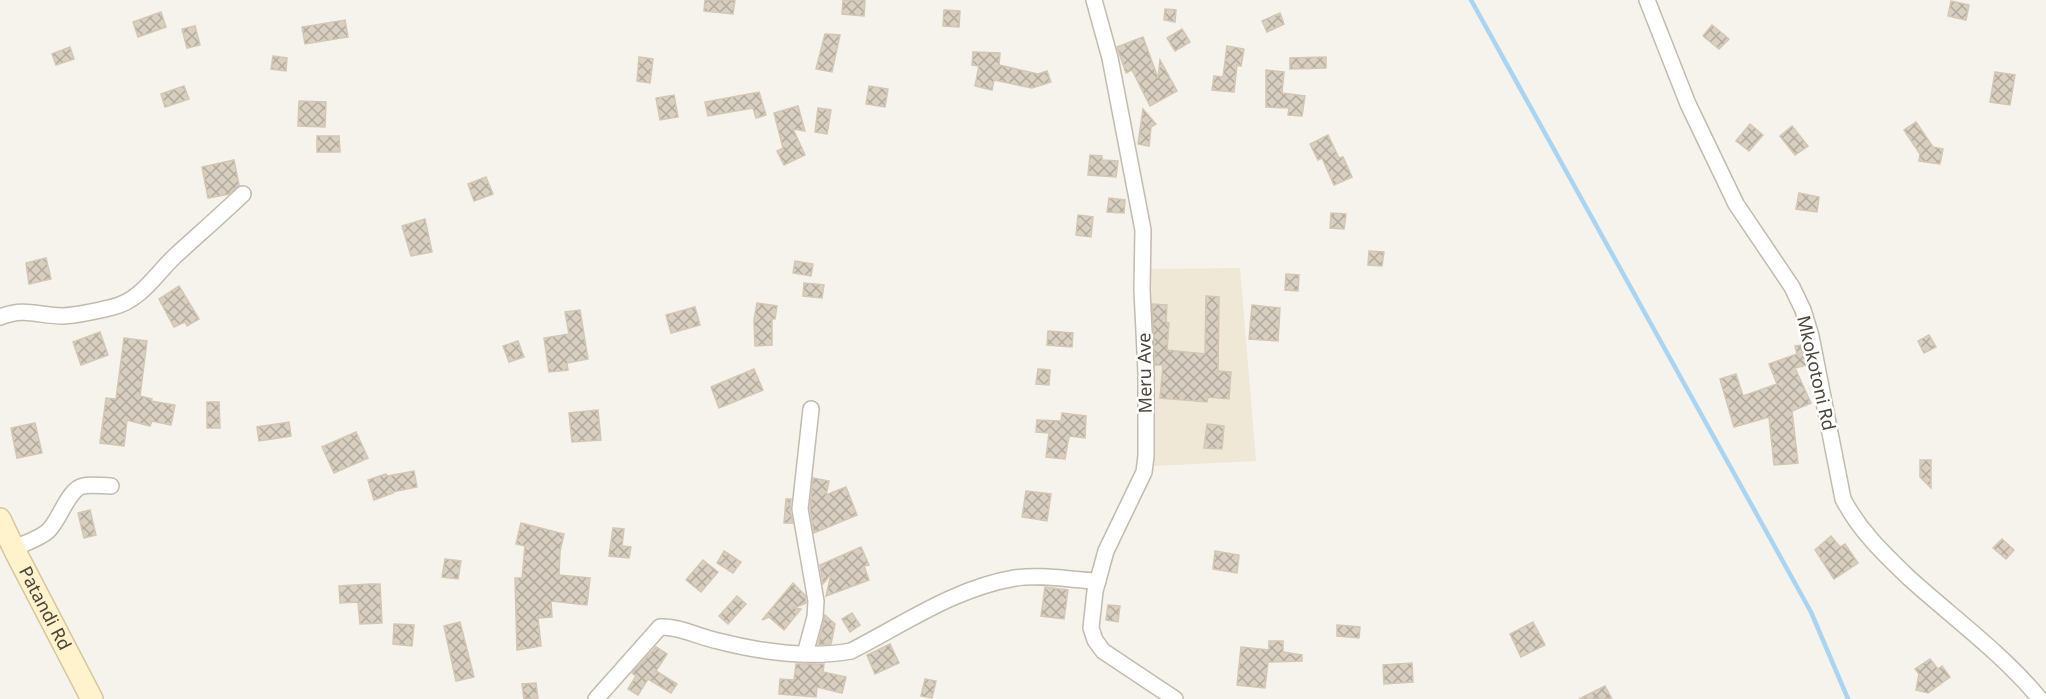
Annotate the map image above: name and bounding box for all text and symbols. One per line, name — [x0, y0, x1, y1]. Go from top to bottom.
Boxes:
street label: Mkokotoni Rd — [1792, 313, 1842, 433]
street label: Meru Ave — [1131, 333, 1157, 413]
street label: Patandi Rd — [14, 562, 77, 654]

